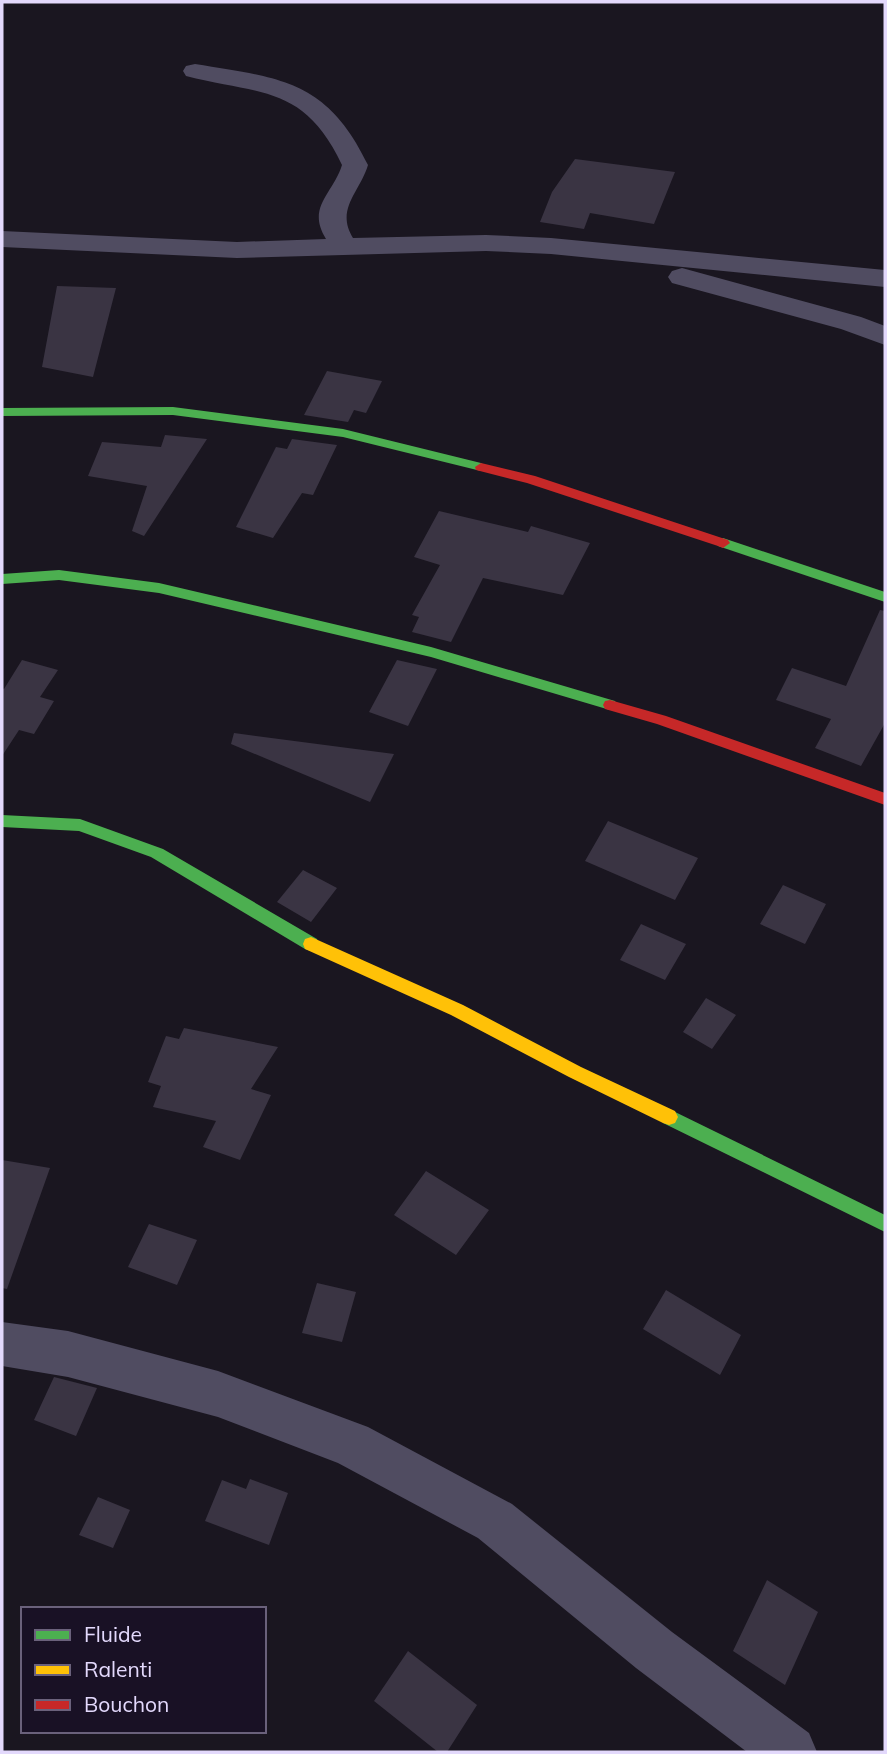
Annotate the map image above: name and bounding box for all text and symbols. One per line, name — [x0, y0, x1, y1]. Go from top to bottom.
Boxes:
legend — [21, 1607, 266, 1733]
text: Fluide — [84, 1621, 142, 1647]
text: Ralenti — [84, 1656, 152, 1682]
text: Bouchon — [84, 1691, 169, 1717]

